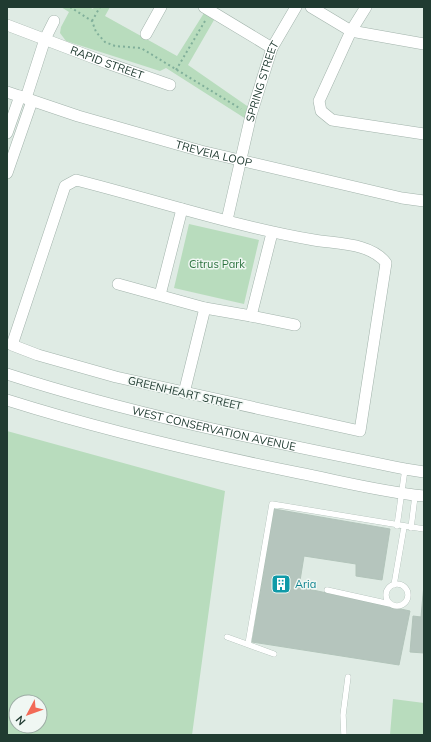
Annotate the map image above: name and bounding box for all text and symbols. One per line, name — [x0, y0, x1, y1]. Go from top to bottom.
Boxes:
street label: SPRING STREET — [243, 38, 282, 123]
street label: RAPID STREET — [68, 43, 146, 82]
street label: TREVEIA LOOP — [174, 137, 254, 170]
park label: Citrus Park — [189, 257, 245, 271]
street label: GREENHEART STREET — [126, 373, 244, 413]
street label: WEST CONSERVATION AVENUE — [131, 403, 297, 454]
building icon: Aria — [270, 573, 292, 595]
place label: Aria — [295, 577, 316, 591]
north arrow — [8, 694, 48, 734]
text: N — [12, 713, 28, 728]

